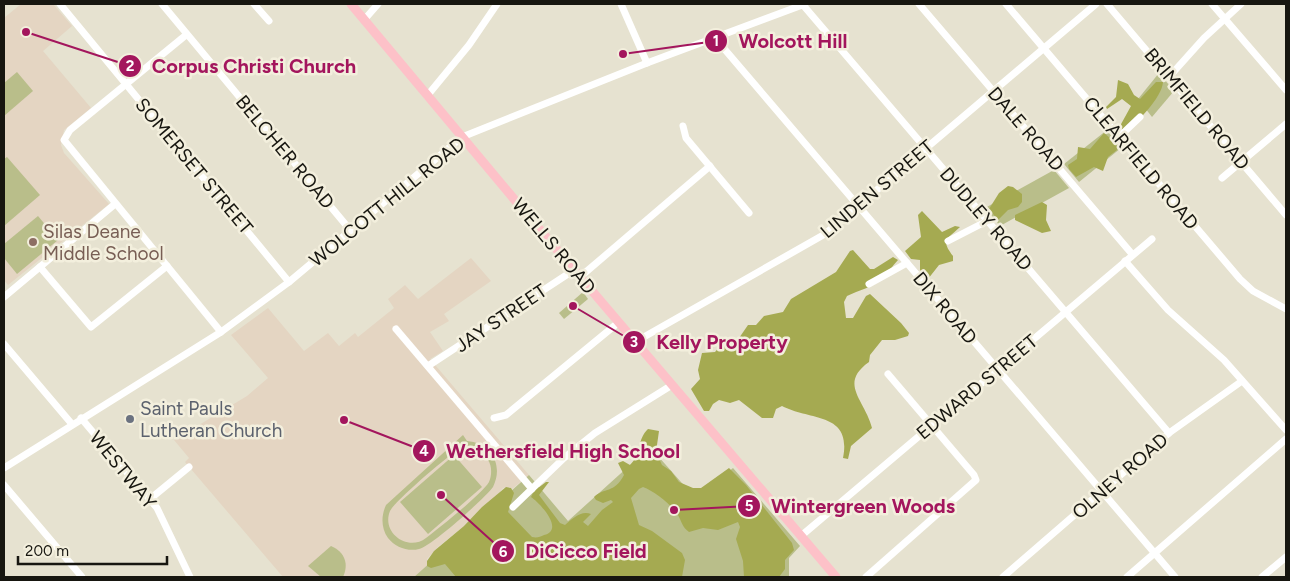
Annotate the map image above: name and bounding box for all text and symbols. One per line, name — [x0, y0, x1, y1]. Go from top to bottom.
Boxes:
callout: Wolcott Hill — [703, 23, 857, 58]
text: Wolcott Hill — [739, 29, 847, 53]
text: 1 — [713, 32, 719, 50]
street label: BRIMFIELD ROAD — [1139, 44, 1255, 174]
callout: Corpus Christi Church — [117, 48, 367, 83]
text: Corpus Christi Church — [152, 54, 356, 78]
text: 2 — [126, 57, 135, 75]
street label: DALE ROAD — [983, 82, 1069, 176]
street label: BELCHER ROAD — [231, 91, 339, 213]
street label: CLEARFIELD ROAD — [1079, 92, 1203, 234]
street label: SOMERSET STREET — [130, 93, 258, 239]
street label: WOLCOTT HILL ROAD — [305, 132, 469, 272]
street label: LINDEN STREET — [816, 135, 939, 243]
street label: DUDLEY ROAD — [935, 163, 1037, 275]
street label: WELLS ROAD — [507, 193, 601, 299]
place label: Silas Deane Middle School — [43, 220, 164, 265]
marker: Silas Deane Middle School — [27, 236, 39, 248]
street label: DIX ROAD — [908, 267, 982, 349]
street label: JAY STREET — [451, 279, 552, 357]
callout: Kelly Property — [622, 324, 798, 359]
street label: EDWARD STREET — [912, 329, 1043, 444]
text: Kelly Property — [656, 330, 788, 354]
text: 3 — [630, 333, 638, 351]
place label: Saint Pauls Lutheran Church — [140, 397, 282, 442]
marker: Saint Pauls Lutheran Church — [124, 413, 136, 425]
street label: WESTWAY — [85, 426, 162, 514]
street label: OLNEY ROAD — [1067, 428, 1173, 524]
callout: Wethersfield High School — [411, 434, 690, 469]
text: Wethersfield High School — [446, 439, 680, 463]
text: 4 — [419, 442, 429, 460]
callout: Wintergreen Woods — [736, 489, 965, 524]
text: Wintergreen Woods — [771, 494, 955, 518]
text: 5 — [745, 497, 754, 515]
scale bar — [18, 534, 166, 566]
callout: DiCicco Field — [490, 534, 656, 569]
text: DiCicco Field — [525, 539, 647, 563]
text: 200 m — [25, 542, 69, 560]
text: 6 — [499, 543, 508, 561]

